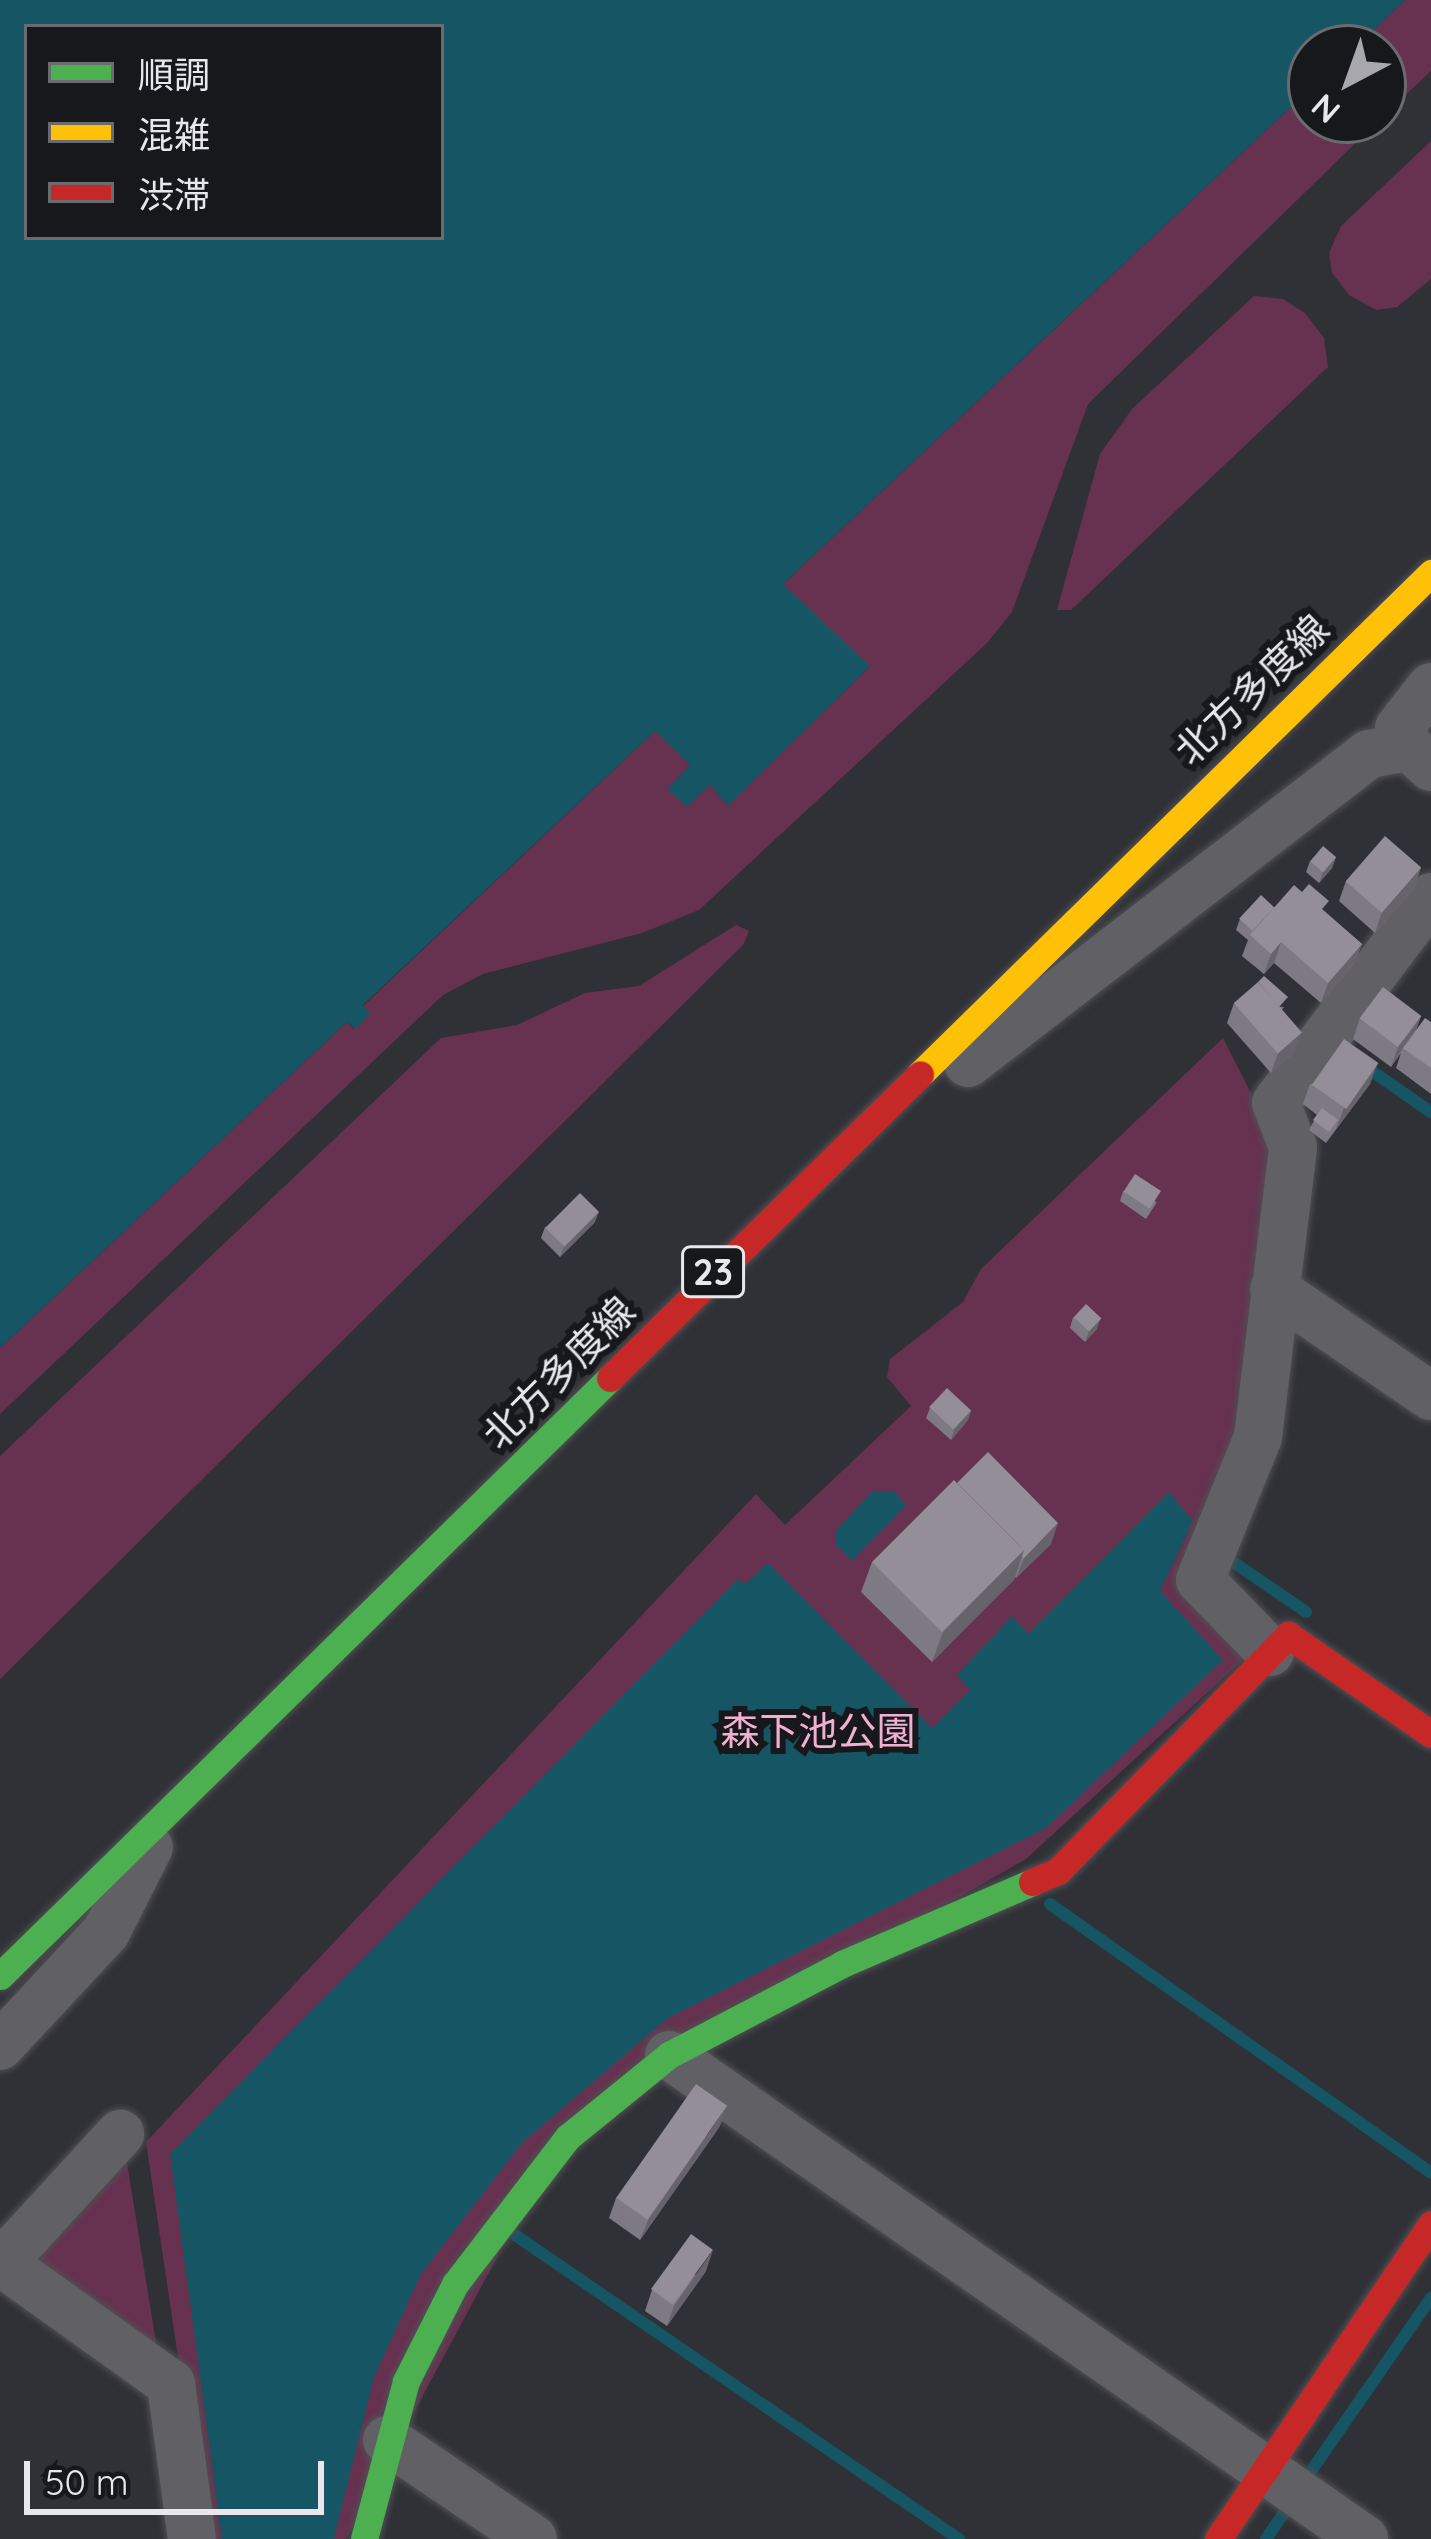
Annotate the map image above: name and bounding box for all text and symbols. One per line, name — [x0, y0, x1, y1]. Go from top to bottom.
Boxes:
legend — [24, 24, 444, 240]
north arrow — [1287, 24, 1407, 144]
text: 順調 — [138, 52, 210, 97]
text: N — [1302, 86, 1348, 133]
text: 混雑 — [138, 112, 210, 157]
text: 渋滞 — [138, 172, 210, 217]
street label: 北方多度線 — [1166, 605, 1338, 775]
road number: 23 — [680, 1242, 746, 1302]
street label: 北方多度線 — [474, 1288, 644, 1458]
park label: 森下池公園 — [721, 1708, 915, 1754]
scale bar — [30, 2437, 330, 2511]
text: 50 m — [45, 2459, 129, 2504]

